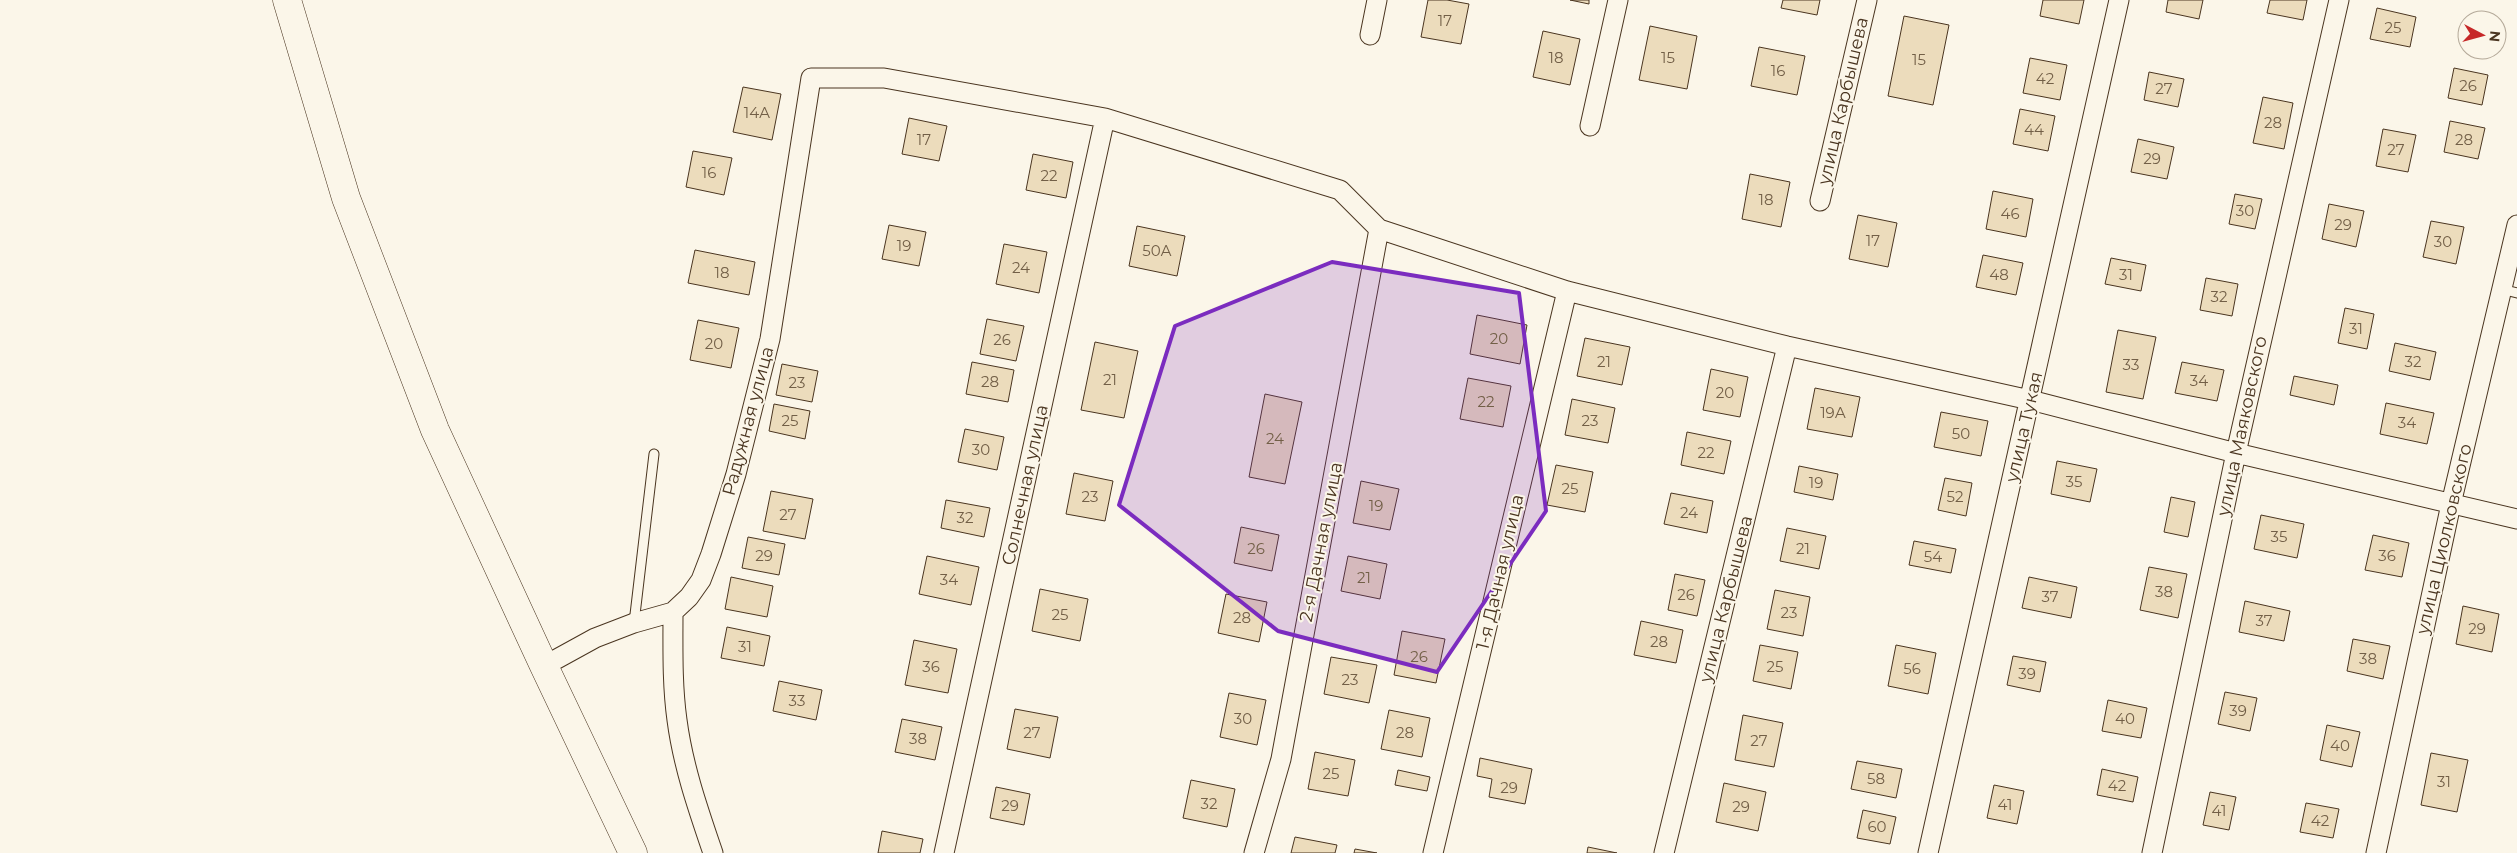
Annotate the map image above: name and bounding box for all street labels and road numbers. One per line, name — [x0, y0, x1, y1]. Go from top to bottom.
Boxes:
street label: улица Карбышева — [1813, 15, 1873, 188]
street label: улица Маяковского — [2212, 334, 2272, 519]
street label: Радужная улица — [717, 344, 779, 498]
street label: улица Тукая — [2000, 370, 2047, 485]
street label: Солнечная улица — [997, 403, 1053, 567]
street label: улица Циолковского — [2411, 442, 2477, 637]
street label: 2-я Дачная улица — [1295, 460, 1347, 624]
street label: 1-я Дачная улица — [1471, 492, 1529, 652]
street label: улица Карбышева — [1694, 513, 1757, 686]

